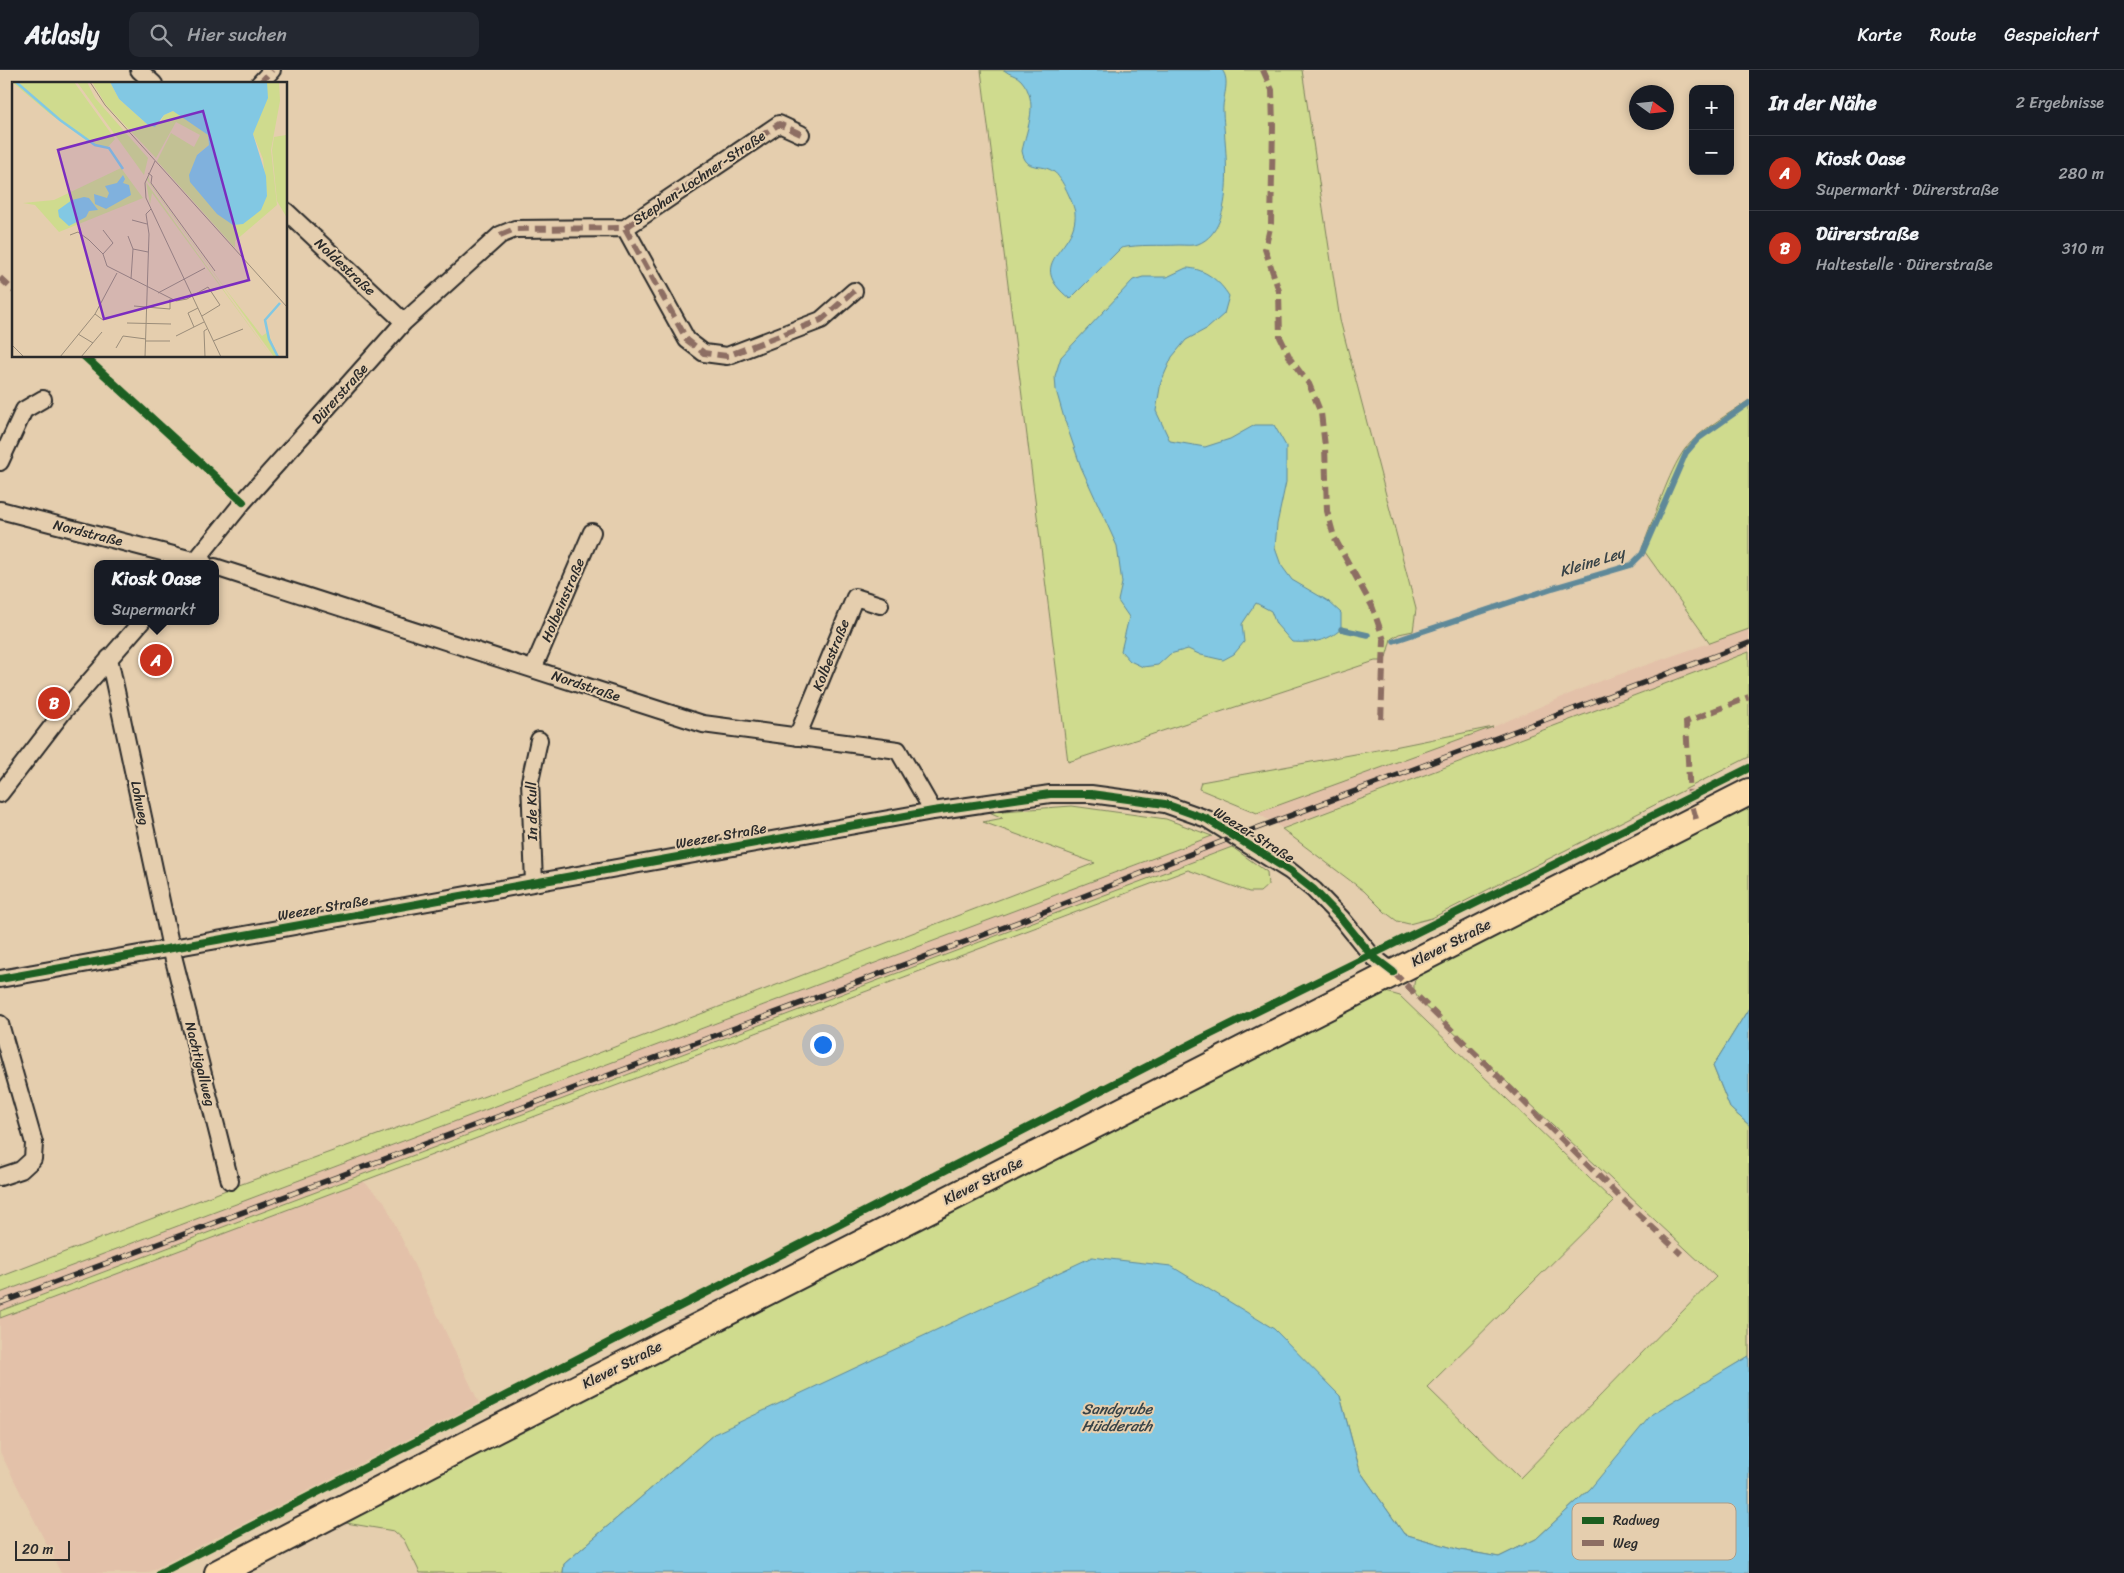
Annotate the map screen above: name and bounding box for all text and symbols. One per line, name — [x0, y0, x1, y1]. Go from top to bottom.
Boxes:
search box — [129, 12, 479, 57]
text: Atlasly — [25, 14, 99, 56]
text: Hier suchen — [187, 18, 287, 51]
text: Karte — [1857, 19, 1902, 51]
text: Route — [1930, 19, 1976, 51]
text: Gespeichert — [2004, 19, 2099, 51]
icon: search — [147, 21, 175, 49]
inset map — [12, 82, 288, 358]
text: In der Nähe — [1769, 84, 1877, 122]
north arrow — [1629, 85, 1674, 130]
map controls — [1689, 85, 1734, 175]
button: + — [1689, 85, 1734, 130]
text: 2 Ergebnisse — [2016, 88, 2104, 117]
street label: Stephan-Lochner-Straße — [627, 124, 771, 232]
button: − — [1689, 130, 1734, 175]
text: Kiosk Oase — [1816, 142, 1906, 175]
text: A — [1780, 159, 1790, 188]
text: 280 m — [2059, 159, 2104, 188]
text: Supermarkt · Dürerstraße — [1816, 175, 1999, 204]
text: Dürerstraße — [1816, 217, 1919, 250]
street label: Noldestraße — [308, 232, 382, 302]
text: B — [1780, 234, 1790, 263]
text: 310 m — [2062, 234, 2104, 263]
text: Haltestelle · Dürerstraße — [1816, 250, 1993, 279]
street label: Dürerstraße — [305, 357, 375, 430]
street label: Nordstraße — [51, 512, 126, 554]
water label: Kleine Ley — [1556, 539, 1630, 584]
street label: Holbeinstraße — [534, 554, 592, 646]
popup — [94, 560, 219, 625]
text: Kiosk Oase — [112, 562, 201, 595]
text: Supermarkt — [112, 595, 195, 624]
street label: Kolbestraße — [805, 615, 857, 695]
pin: A — [140, 641, 172, 679]
street label: Nordstraße — [548, 663, 624, 709]
pin: B — [38, 684, 70, 722]
street label: Lohweg — [123, 778, 157, 828]
street label: In de Kull — [519, 780, 545, 842]
street label: Weezer Straße — [1208, 800, 1300, 870]
street label: Weezer Straße — [674, 816, 768, 856]
street label: Weezer Straße — [276, 888, 370, 928]
street label: Klever Straße — [1406, 912, 1496, 974]
street label: Nachtigallweg — [177, 1019, 223, 1109]
your location — [810, 1032, 836, 1058]
street label: Klever Straße — [938, 1150, 1028, 1212]
street label: Klever Straße — [577, 1334, 667, 1396]
water label: Sandgrube Hüdderath — [1082, 1396, 1154, 1439]
legend — [1572, 1503, 1736, 1560]
text: Radweg — [1613, 1508, 1660, 1533]
text: Weg — [1613, 1531, 1638, 1556]
text: 20 m — [22, 1537, 53, 1562]
scale bar — [15, 1538, 70, 1561]

